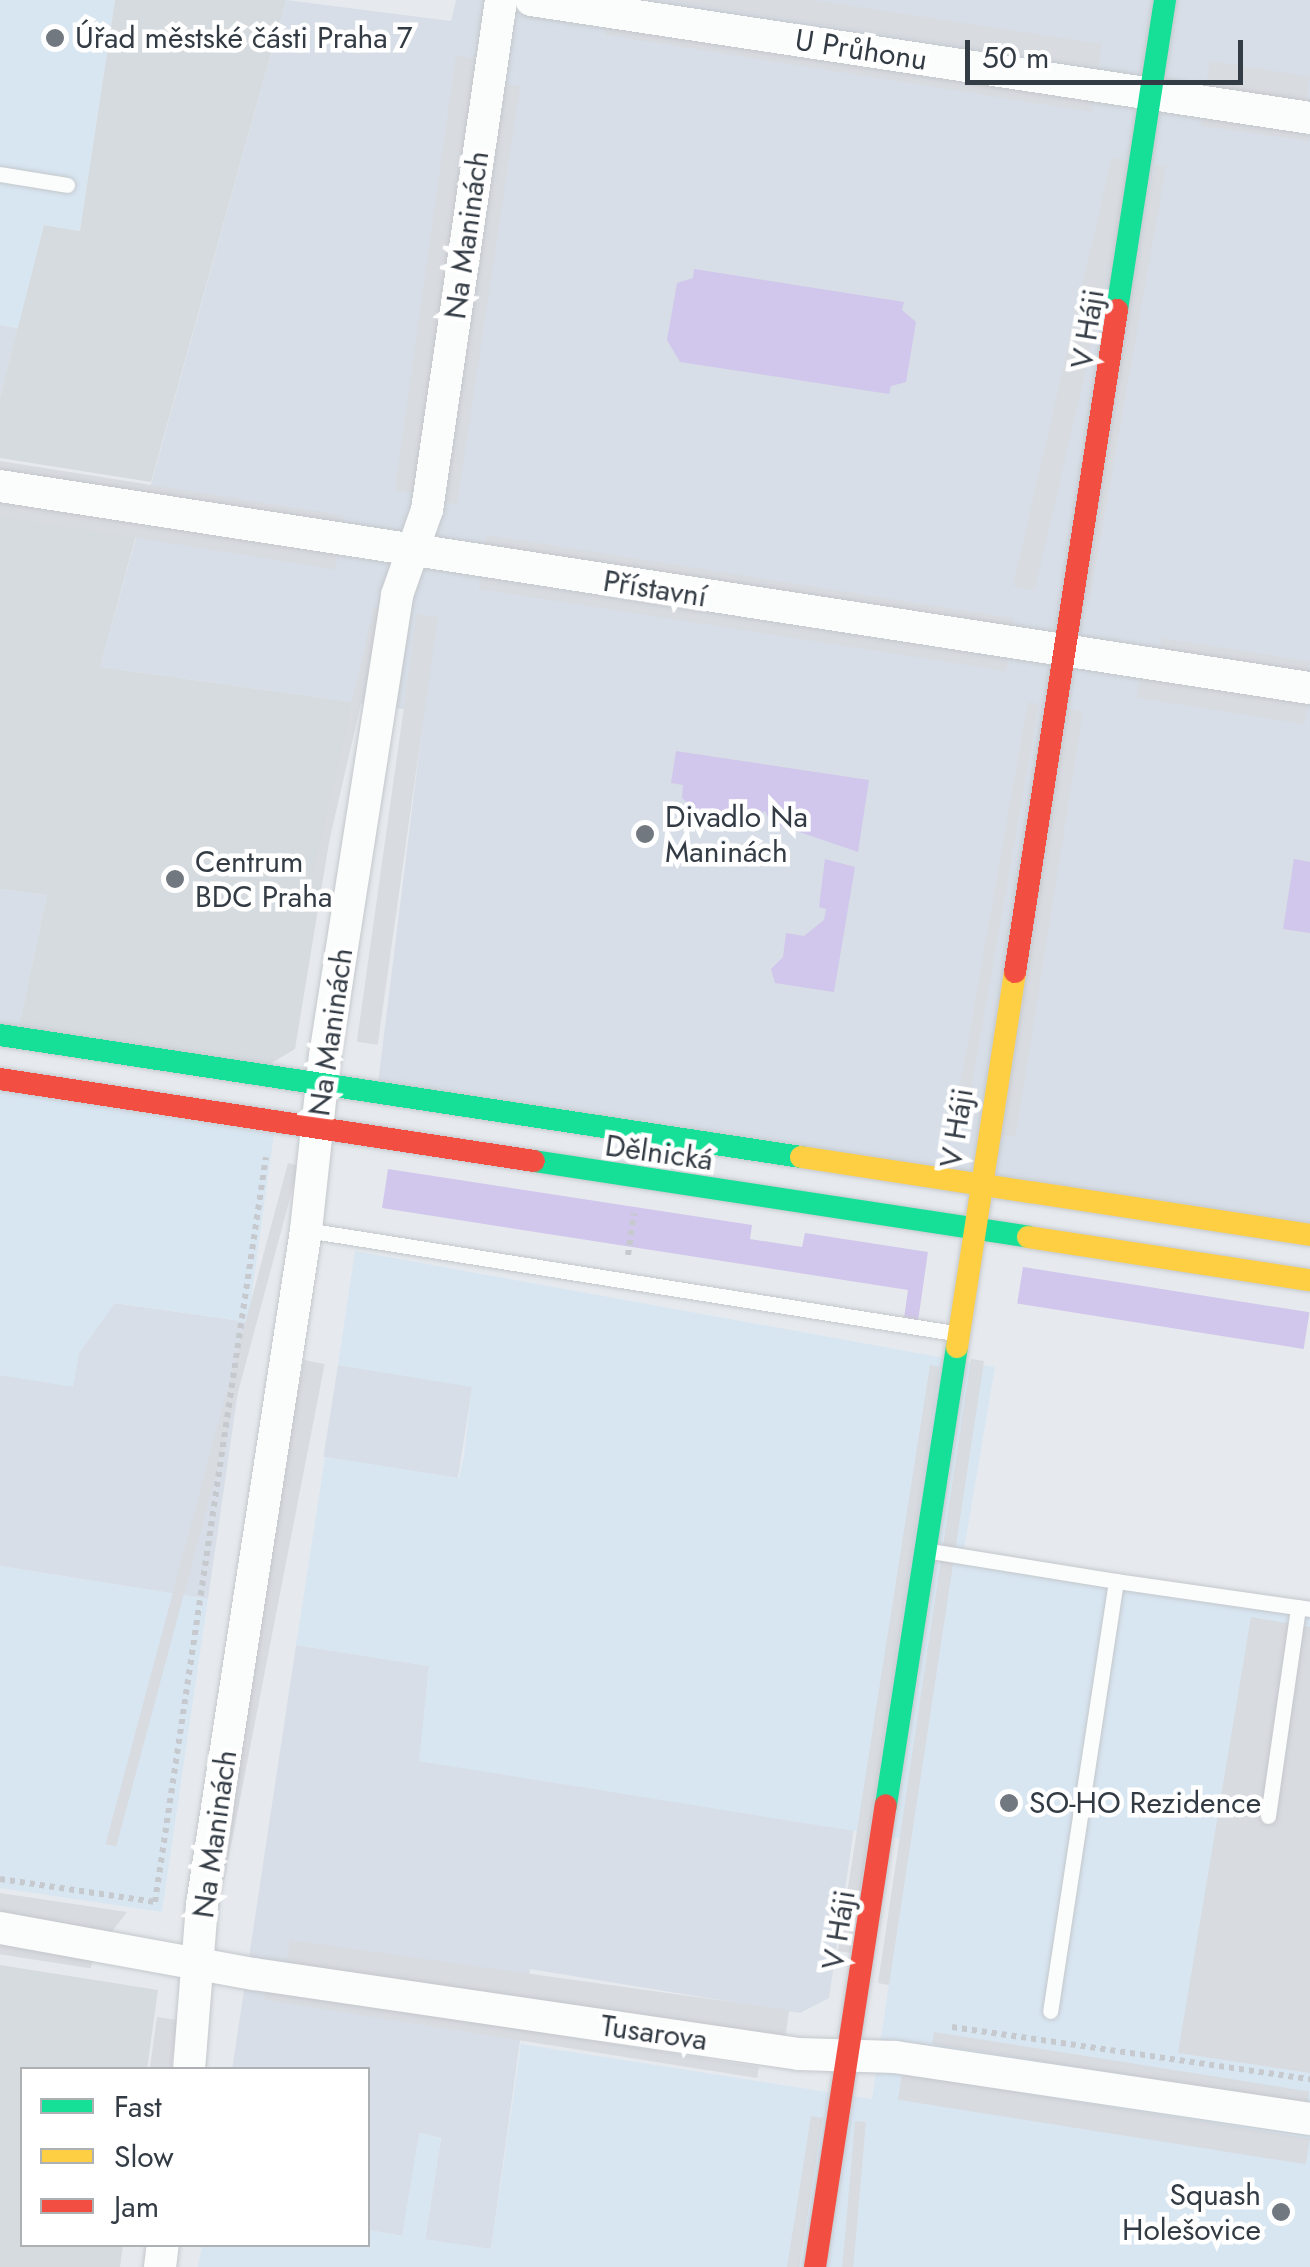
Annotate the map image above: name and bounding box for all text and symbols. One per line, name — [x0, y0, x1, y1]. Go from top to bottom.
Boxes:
place label: Úřad městské části Praha 7 — [75, 20, 412, 56]
scale bar — [970, 20, 1248, 82]
street label: U Průhonu — [792, 22, 930, 78]
marker: Úřad městské části Praha 7 — [44, 27, 66, 49]
text: 50 m — [982, 36, 1049, 79]
street label: Na Maninách — [437, 149, 497, 321]
street label: V Háji — [1064, 287, 1112, 371]
street label: Přístavní — [601, 563, 709, 615]
place label: Divadlo Na Maninách — [665, 799, 808, 870]
marker: Divadlo Na Maninách — [634, 823, 656, 845]
place label: Centrum BDC Praha — [195, 844, 332, 914]
marker: Centrum BDC Praha — [164, 868, 186, 890]
street label: Na Maninách — [301, 946, 361, 1118]
street label: V Háji — [933, 1086, 981, 1170]
street label: Dělnická — [603, 1128, 715, 1178]
street label: Na Maninách — [185, 1748, 245, 1920]
place label: SO-HO Rezidence — [1029, 1785, 1261, 1821]
marker: SO-HO Rezidence — [998, 1792, 1020, 1814]
street label: V Háji — [815, 1888, 863, 1972]
street label: Tusarova — [598, 2008, 710, 2058]
legend — [20, 2067, 370, 2247]
text: Fast — [114, 2085, 162, 2128]
text: Slow — [114, 2135, 174, 2178]
place label: Squash Holešovice — [1122, 2177, 1261, 2248]
text: Jam — [114, 2185, 159, 2228]
marker: Squash Holešovice — [1270, 2201, 1292, 2223]

